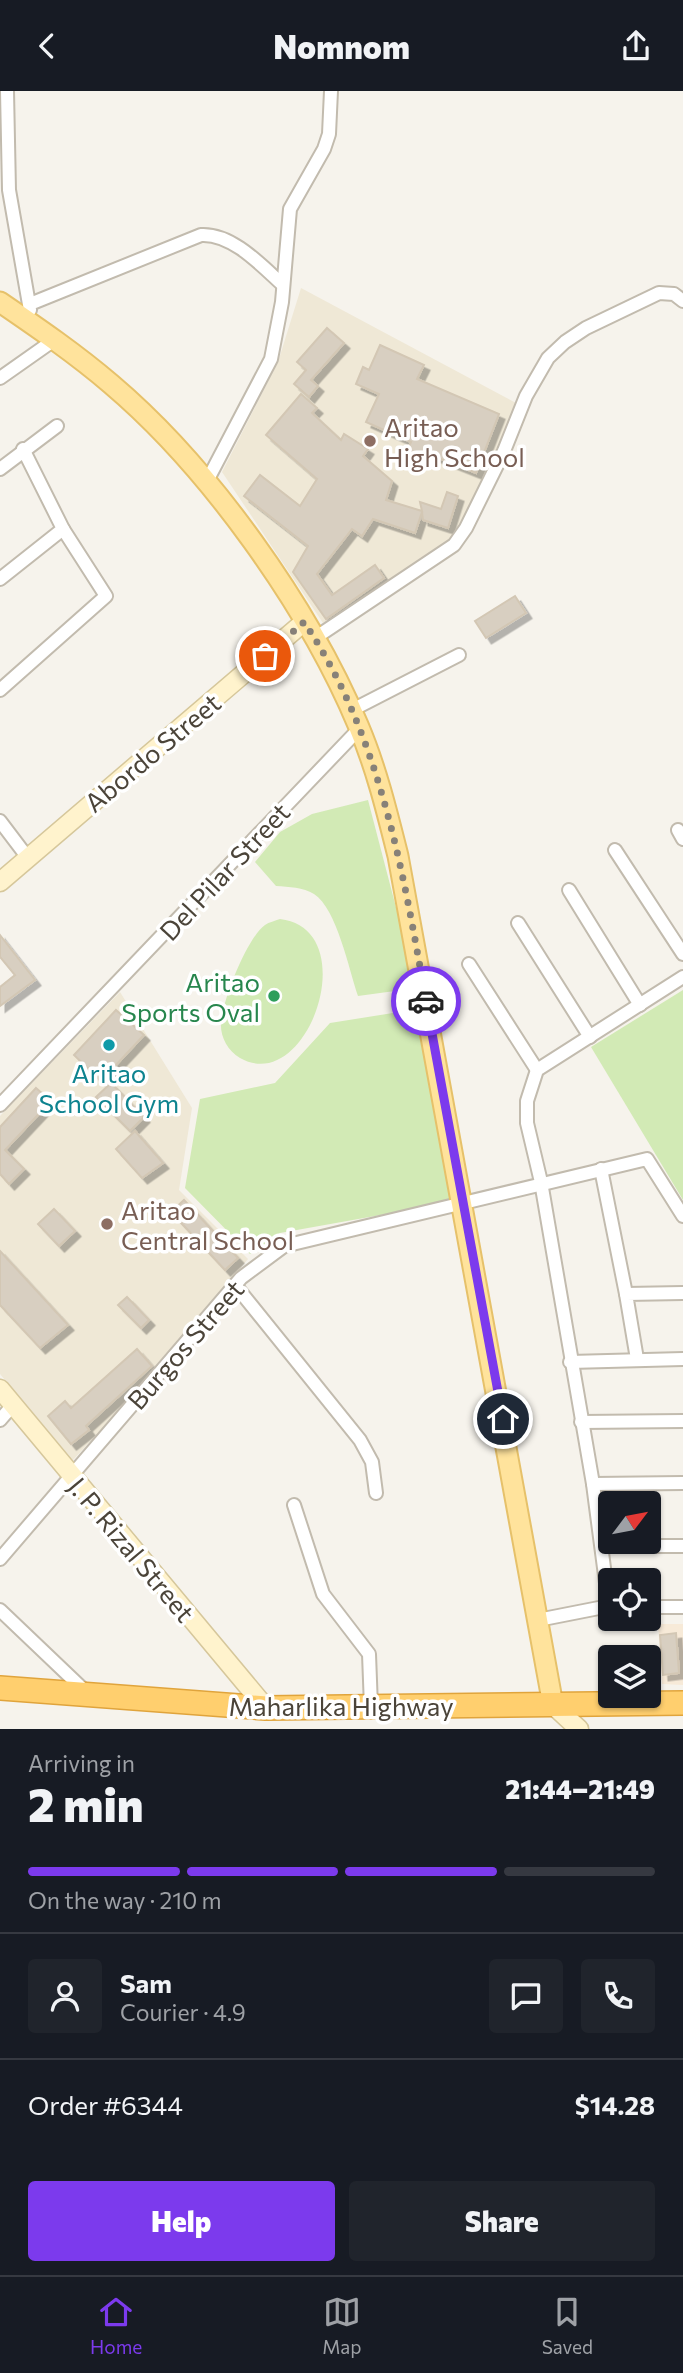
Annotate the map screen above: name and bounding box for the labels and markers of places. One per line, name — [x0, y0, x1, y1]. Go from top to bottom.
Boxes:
place label: Aritao High School — [384, 411, 525, 472]
marker: Aritao High School — [362, 433, 378, 449]
pin — [235, 626, 295, 686]
place label: Aritao Sports Oval — [121, 966, 260, 1027]
marker: Aritao Sports Oval — [266, 988, 282, 1004]
marker: Aritao School Gym — [101, 1037, 117, 1053]
place label: Aritao School Gym — [39, 1057, 179, 1118]
place label: Aritao Central School — [121, 1194, 294, 1255]
marker: Aritao Central School — [99, 1216, 115, 1232]
pin — [473, 1389, 533, 1449]

